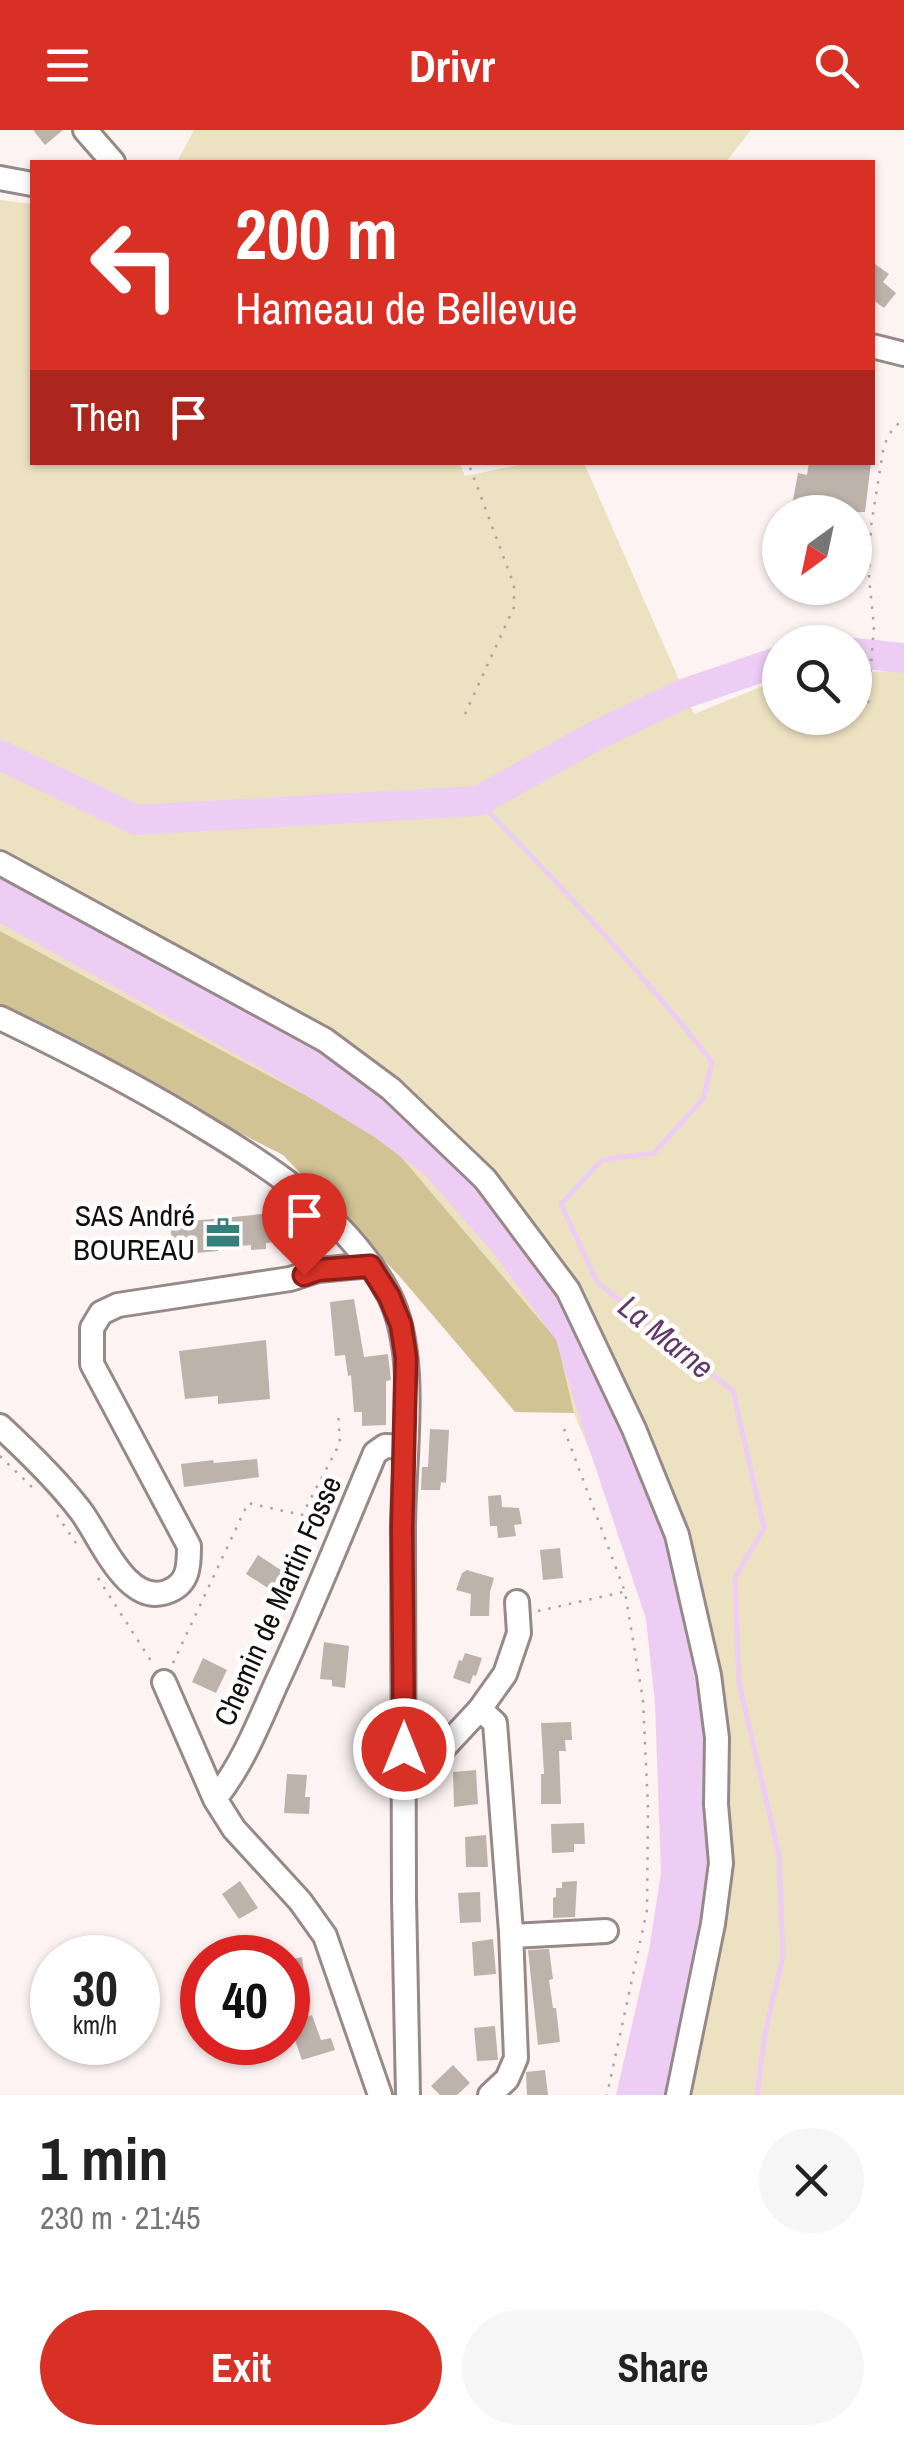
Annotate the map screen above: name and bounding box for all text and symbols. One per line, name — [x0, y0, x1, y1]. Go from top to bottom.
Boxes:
text: Drivr — [409, 35, 495, 96]
icon: menu — [40, 38, 95, 93]
icon: search — [809, 38, 864, 93]
text: 200 m — [235, 187, 398, 281]
icon: left — [70, 200, 200, 330]
text: Hameau de Bellevue — [235, 277, 578, 338]
icon: arrive — [161, 390, 216, 445]
text: Then — [70, 392, 141, 443]
north arrow — [762, 495, 872, 605]
map controls — [762, 495, 872, 735]
button: search — [762, 625, 872, 735]
pin — [262, 1173, 347, 1276]
icon: arrive — [277, 1188, 332, 1243]
place label: SAS André BOUREAU — [73, 1195, 195, 1269]
office icon: SAS André BOUREAU — [204, 1214, 242, 1252]
water label: La Marne — [610, 1285, 723, 1388]
street label: Chemin de Martin Fosse — [204, 1469, 350, 1732]
position arrow — [352, 1697, 456, 1801]
speed limit sign: 40 — [180, 1935, 310, 2065]
text: 30 — [72, 1954, 118, 2022]
text: km/h — [73, 2008, 117, 2042]
text: 1 min — [40, 2118, 169, 2199]
button: close — [759, 2128, 864, 2233]
text: 230 m · 21:45 — [40, 2196, 200, 2239]
button: Exit — [40, 2310, 442, 2425]
button: Share — [462, 2310, 864, 2425]

